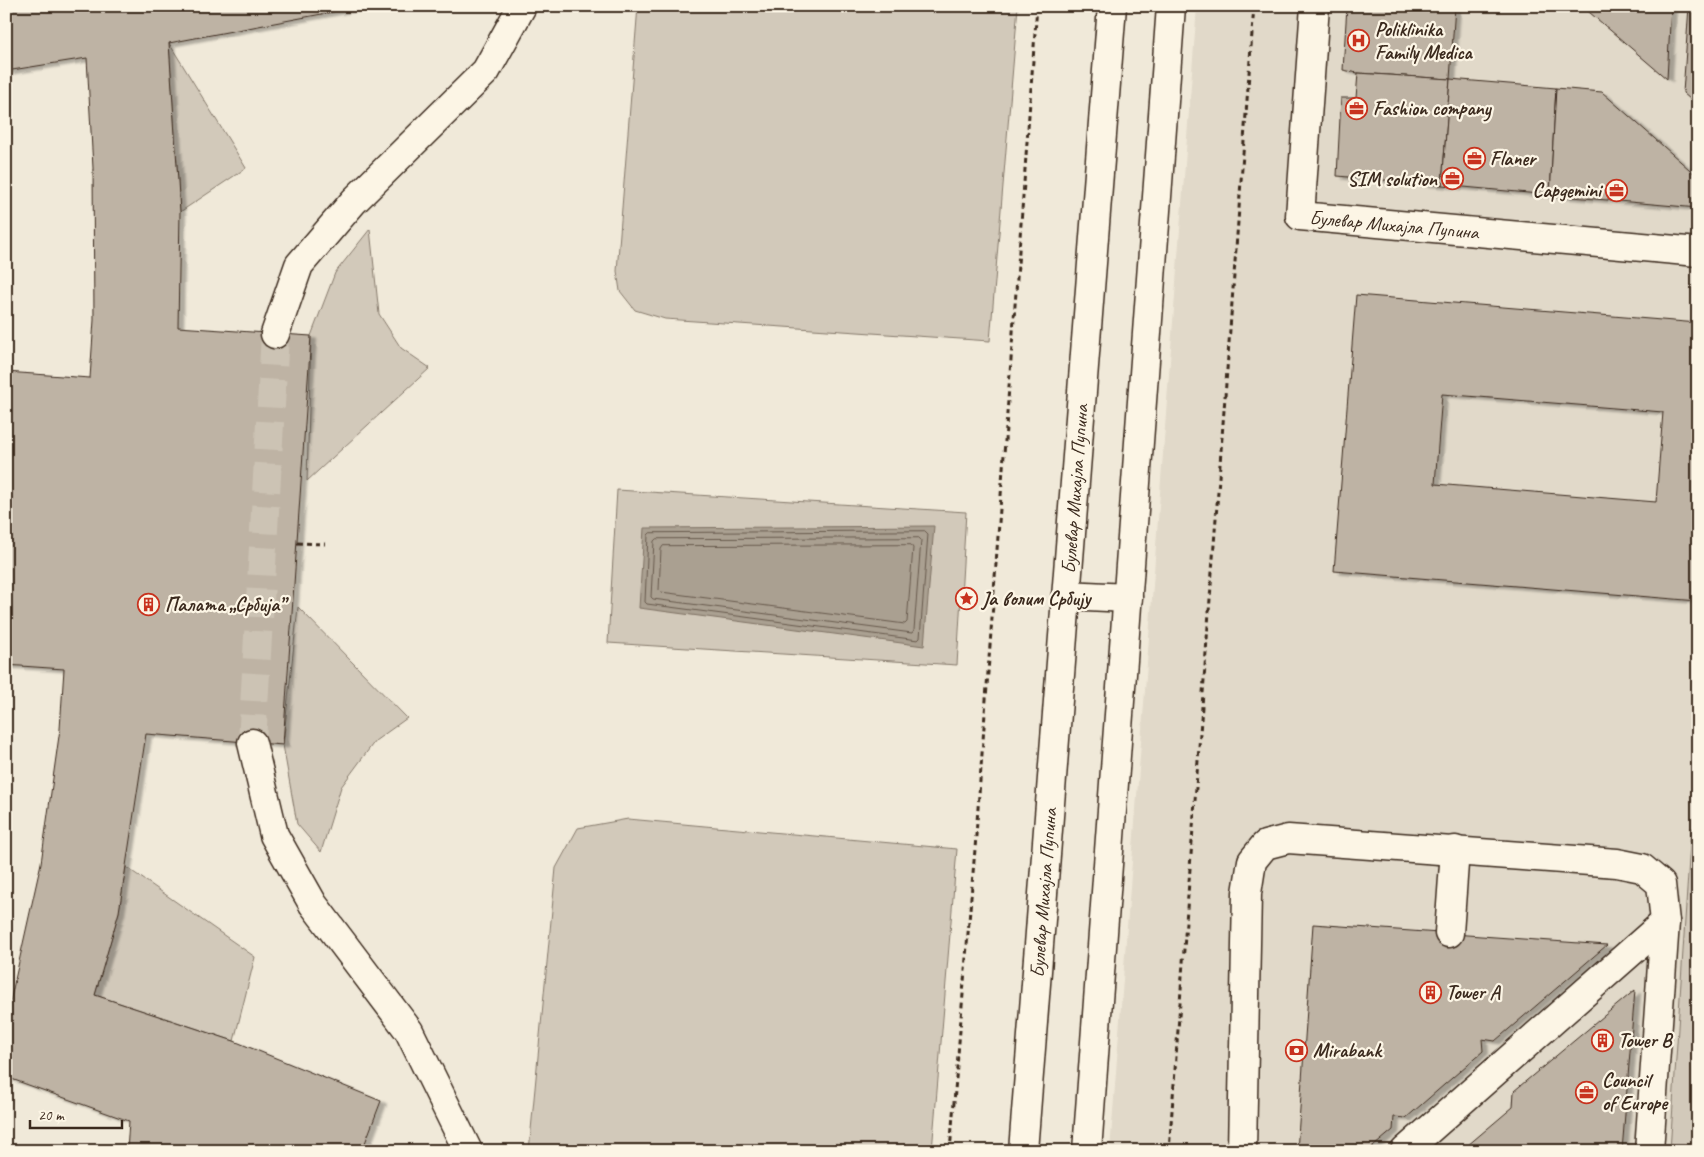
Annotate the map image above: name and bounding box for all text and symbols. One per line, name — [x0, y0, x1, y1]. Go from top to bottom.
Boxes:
place label: Poliklinika Family Medica — [1375, 17, 1474, 65]
hospital icon: Poliklinika Family Medica — [1347, 29, 1371, 53]
office icon: Fashion company — [1345, 96, 1369, 120]
place label: Fashion company — [1373, 96, 1493, 122]
office icon: Flaner — [1462, 146, 1486, 170]
place label: Flaner — [1490, 146, 1538, 171]
place label: SIM solution — [1347, 167, 1438, 192]
office icon: SIM solution — [1441, 167, 1465, 191]
place label: Capgemini — [1533, 178, 1604, 203]
office icon: Capgemini — [1605, 178, 1629, 202]
street label: Булевар Михајла Пупина — [1308, 204, 1481, 245]
street label: Булевар Михајла Пупина — [1055, 402, 1094, 575]
place icon: Ја волим Србију — [954, 586, 978, 610]
place label: Ја волим Србију — [980, 586, 1092, 611]
building icon: Палата „Србија” — [137, 592, 161, 616]
place label: Палата „Србија” — [165, 592, 289, 617]
street label: Булевар Михајла Пупина — [1024, 806, 1062, 978]
building icon: Tower A — [1418, 980, 1442, 1004]
place label: Tower A — [1446, 980, 1501, 1005]
building icon: Tower B — [1590, 1028, 1614, 1052]
place label: Tower B — [1618, 1028, 1673, 1053]
bank icon: Mirabank — [1285, 1038, 1309, 1062]
place label: Mirabank — [1313, 1038, 1384, 1063]
place label: Council of Europe — [1602, 1068, 1669, 1116]
office icon: Council of Europe — [1574, 1080, 1598, 1104]
scale bar — [30, 1097, 122, 1129]
text: 20 m — [38, 1106, 65, 1125]

